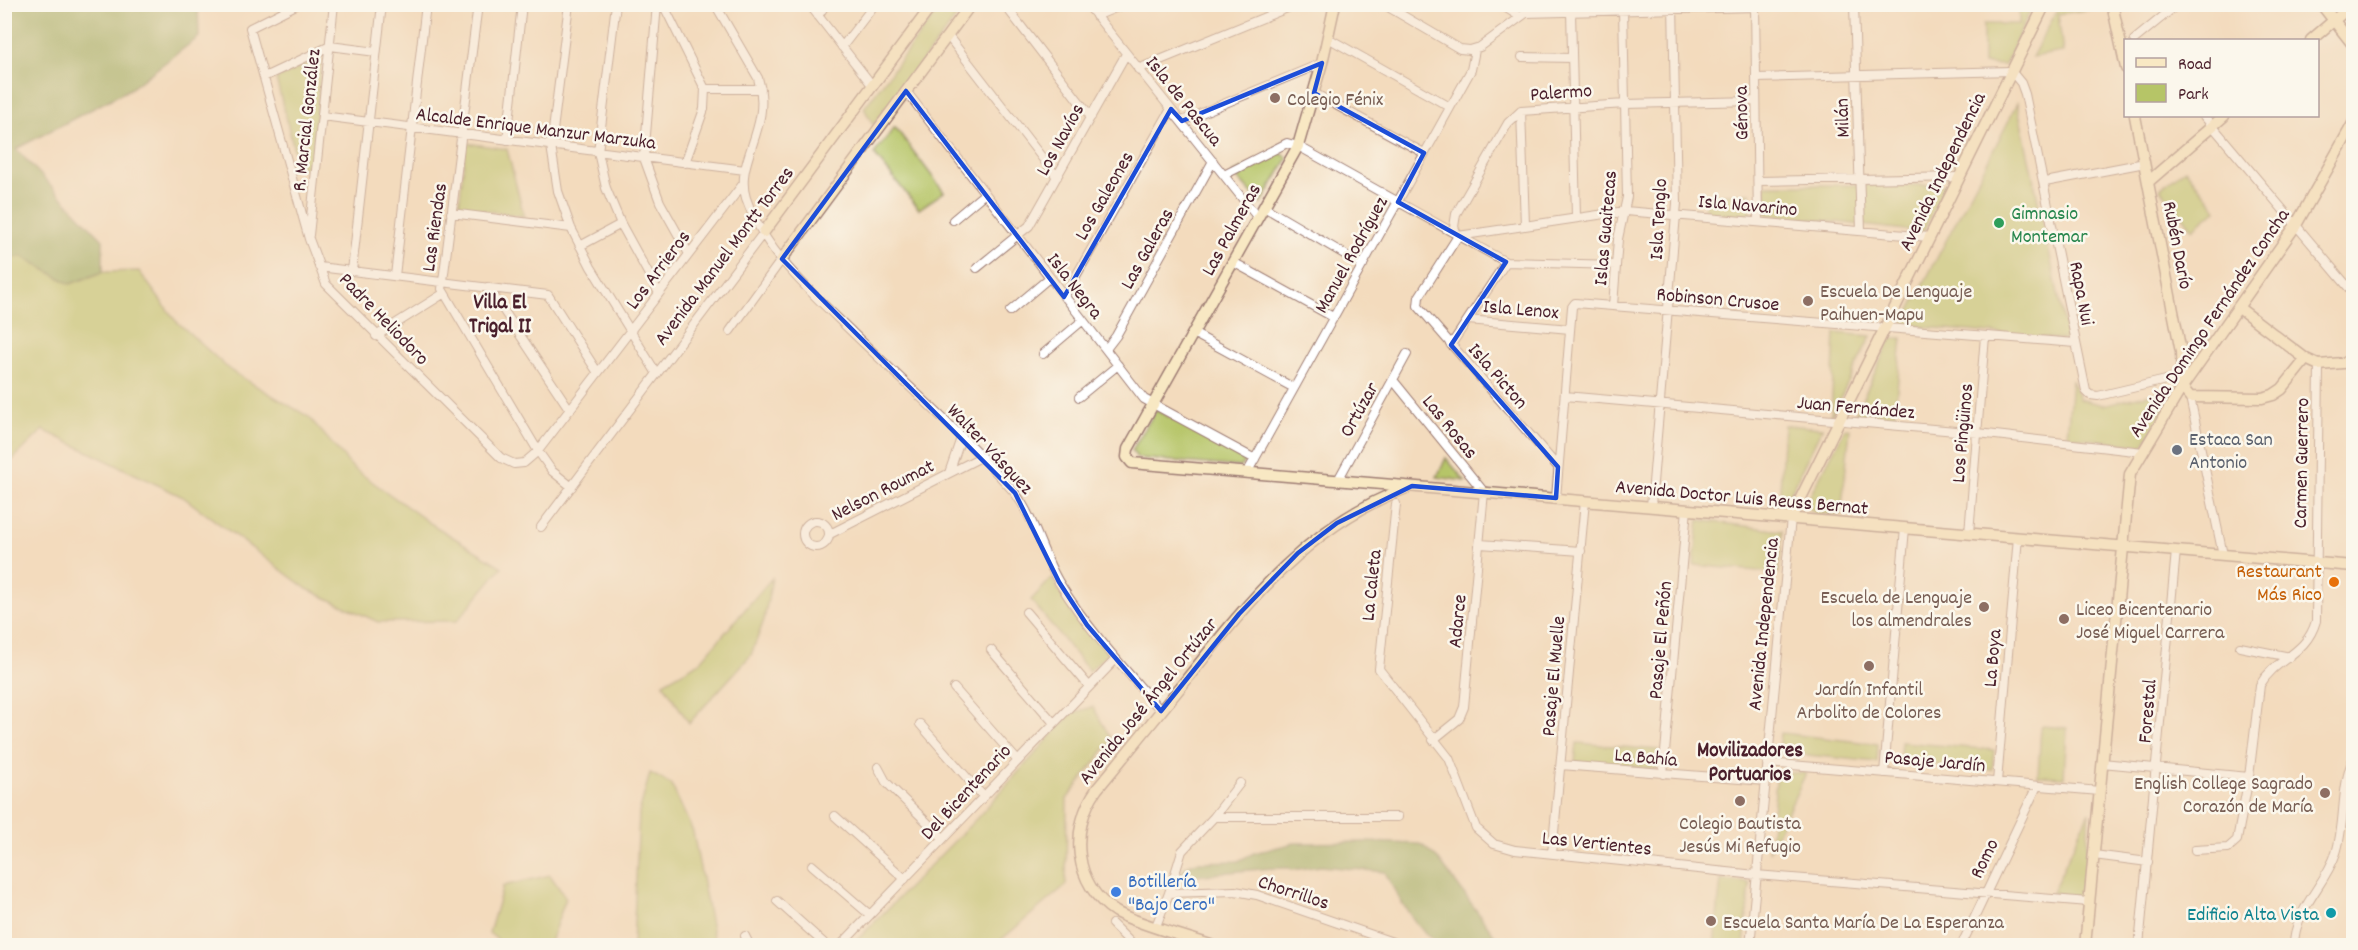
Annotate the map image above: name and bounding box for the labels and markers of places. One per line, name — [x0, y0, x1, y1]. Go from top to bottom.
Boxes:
place label: Colegio Fénix — [1287, 87, 1384, 115]
marker: Colegio Fénix — [1268, 91, 1282, 105]
place label: Gimnasio Montemar — [2011, 201, 2088, 252]
marker: Gimnasio Montemar — [1992, 216, 2006, 230]
place label: Escuela De Lenguaje Paihuen-Mapu — [1820, 279, 1973, 330]
marker: Escuela De Lenguaje Paihuen-Mapu — [1801, 294, 1815, 308]
place label: Estaca San Antonio — [2189, 427, 2273, 478]
marker: Estaca San Antonio — [2170, 443, 2184, 457]
place label: Restaurant Más Rico — [2236, 559, 2322, 610]
marker: Restaurant Más Rico — [2327, 575, 2341, 589]
place label: Escuela de Lenguaje los almendrales — [1821, 585, 1972, 636]
place label: Liceo Bicentenario José Miguel Carrera — [2076, 597, 2225, 648]
marker: Escuela de Lenguaje los almendrales — [1977, 600, 1991, 614]
marker: Liceo Bicentenario José Miguel Carrera — [2057, 612, 2071, 626]
marker: Jardín Infantil Arbolito de Colores — [1862, 659, 1876, 673]
place label: Jardín Infantil Arbolito de Colores — [1796, 677, 1942, 728]
place label: English College Sagrado Corazón de María — [2134, 771, 2314, 822]
marker: English College Sagrado Corazón de María — [2318, 786, 2332, 800]
marker: Colegio Bautista Jesús Mi Refugio — [1733, 794, 1747, 808]
place label: Colegio Bautista Jesús Mi Refugio — [1679, 811, 1802, 862]
place label: Botillería "Bajo Cero" — [1128, 869, 1215, 920]
marker: Botillería "Bajo Cero" — [1109, 885, 1123, 899]
place label: Edificio Alta Vista — [2187, 902, 2320, 930]
marker: Edificio Alta Vista — [2324, 906, 2338, 920]
place label: Escuela Santa María De La Esperanza — [1723, 910, 2005, 938]
marker: Escuela Santa María De La Esperanza — [1704, 914, 1718, 928]

